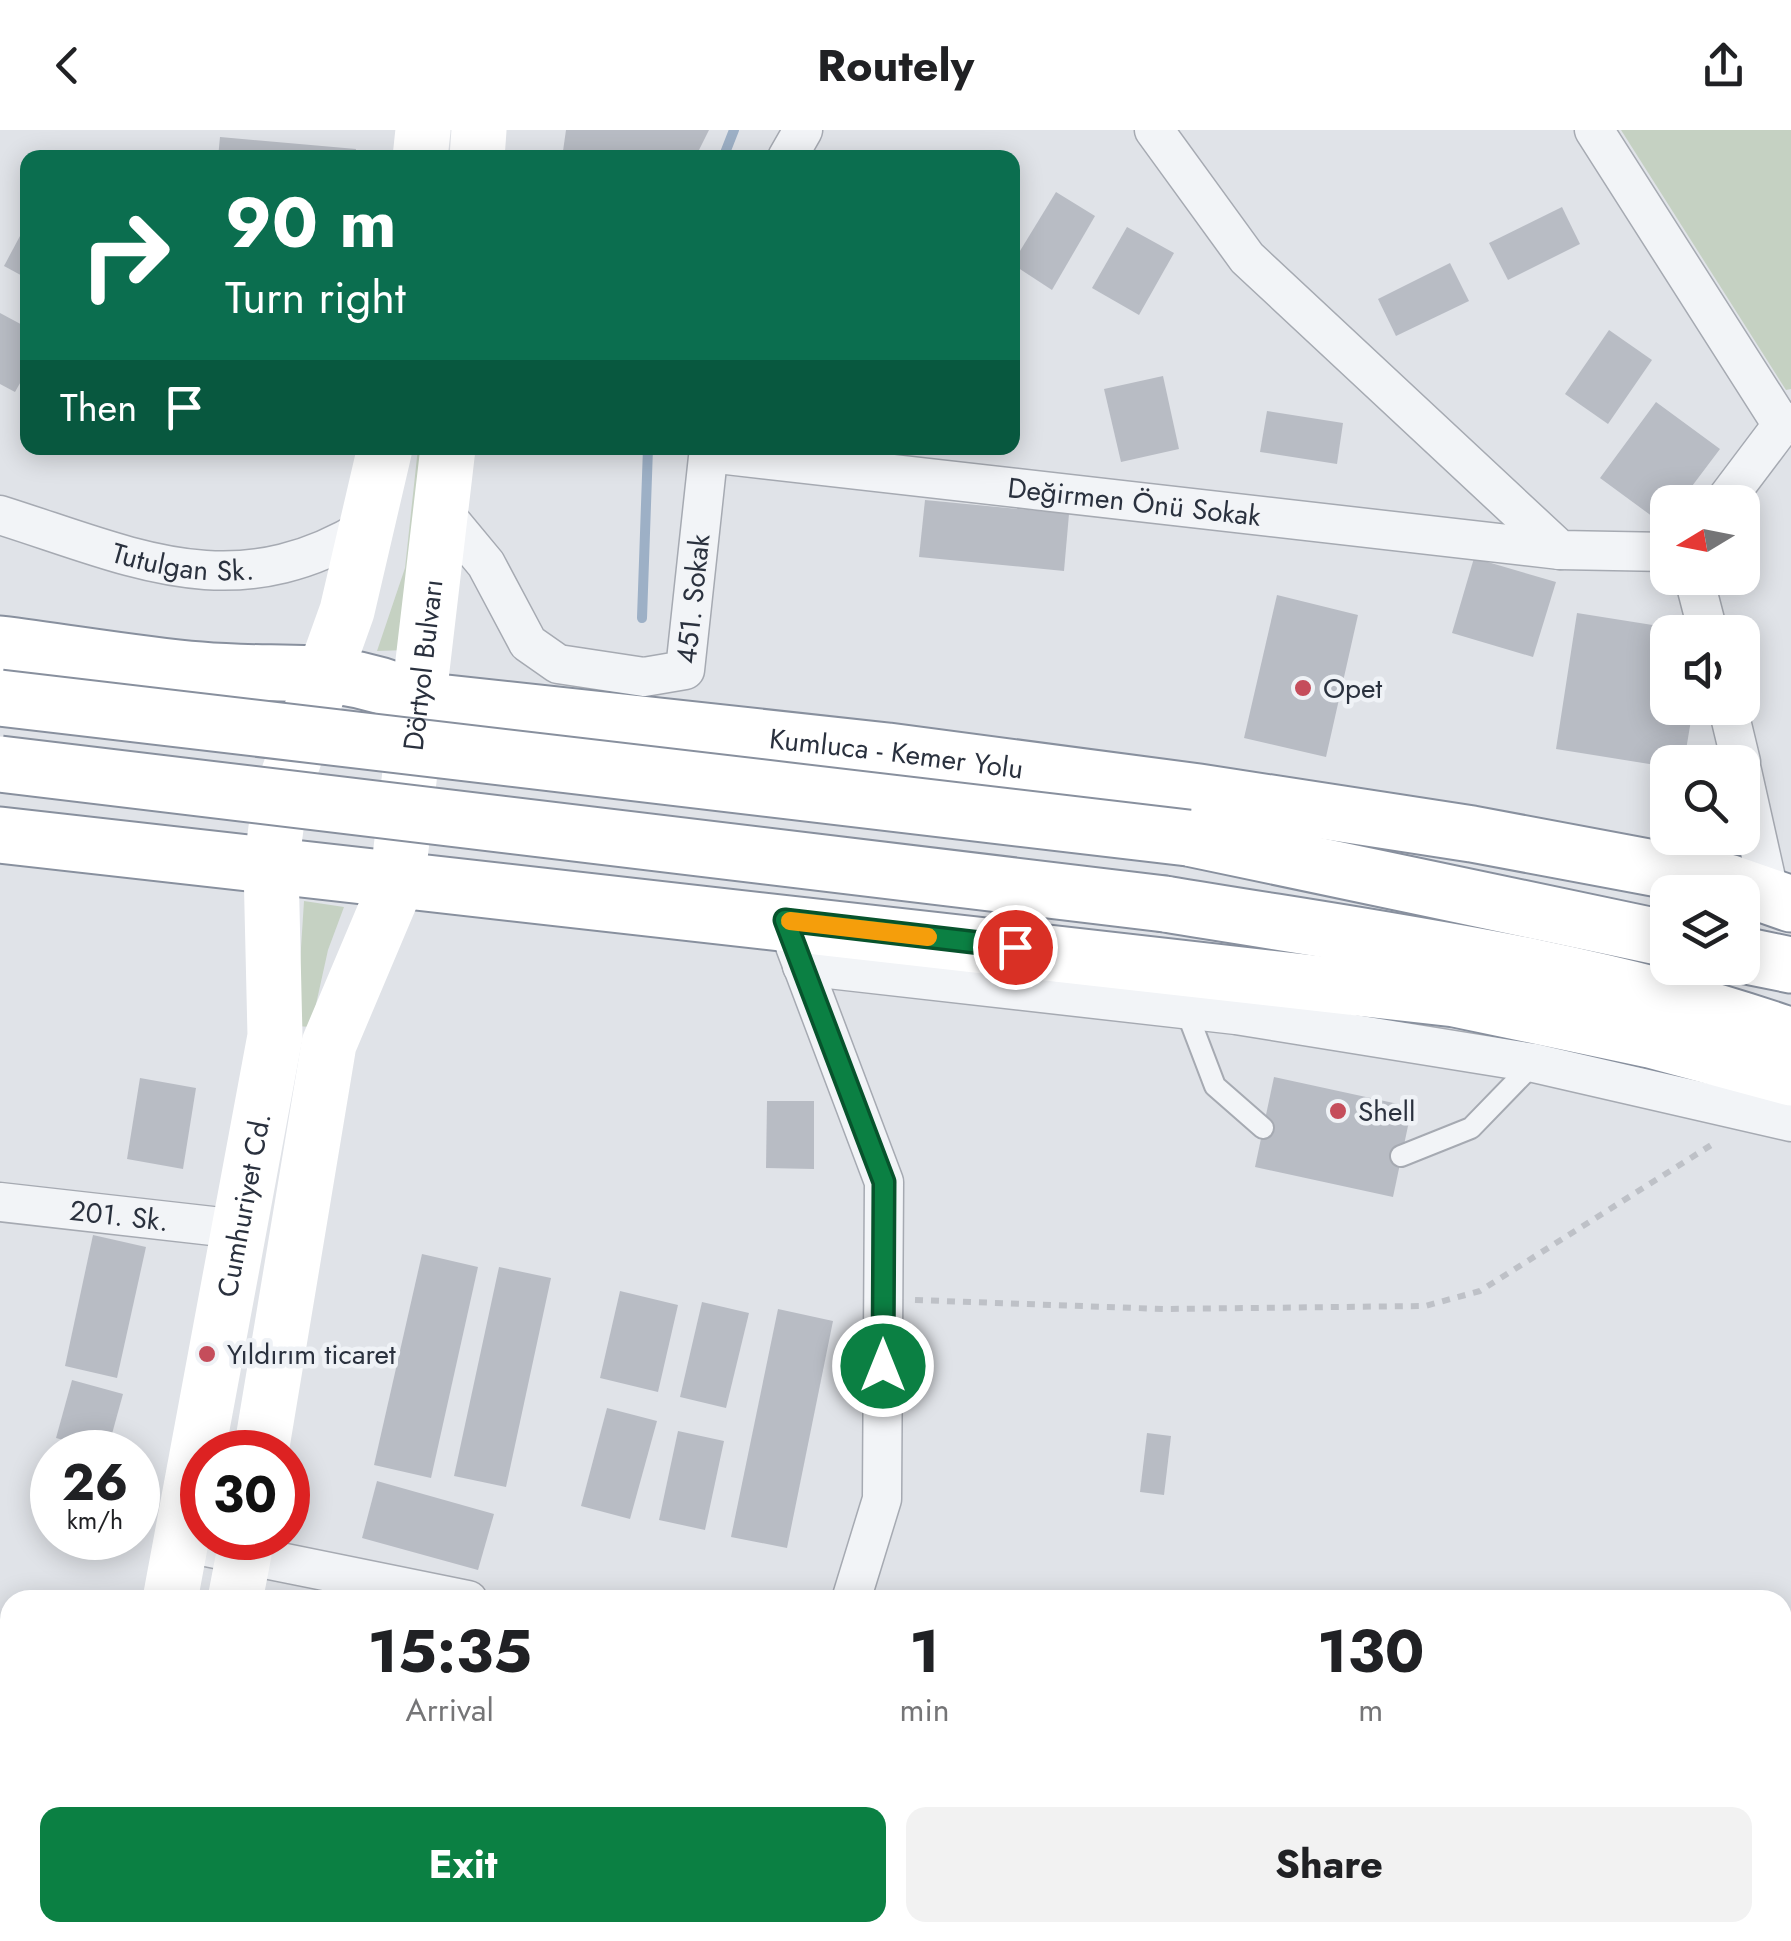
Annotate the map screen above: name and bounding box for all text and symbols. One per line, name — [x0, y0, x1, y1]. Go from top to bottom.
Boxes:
text: Routely — [817, 33, 974, 98]
icon: back — [40, 38, 95, 93]
icon: share — [1696, 38, 1751, 93]
text: 90 m — [225, 172, 397, 273]
icon: right — [60, 190, 190, 320]
text: Turn right — [225, 265, 406, 330]
text: Then — [60, 380, 137, 435]
icon: arrive — [157, 380, 212, 435]
street label: Değirmen Önü Sokak — [1006, 467, 1264, 536]
north arrow — [1650, 485, 1760, 595]
map controls — [1650, 485, 1760, 985]
street label: 451. Sokak — [665, 531, 720, 666]
street label: Tutulgan Sk. — [107, 532, 256, 591]
street label: Dörtyol Bulvarı — [392, 577, 453, 753]
button: sound — [1650, 615, 1760, 725]
place label: Opet — [1323, 668, 1383, 709]
marker: Opet — [1292, 677, 1314, 699]
street label: Kumluca - Kemer Yolu — [767, 718, 1026, 789]
button: search — [1650, 745, 1760, 855]
button: layers — [1650, 875, 1760, 985]
pin — [973, 905, 1058, 990]
icon: arrive — [988, 920, 1043, 975]
place label: Shell — [1358, 1091, 1415, 1132]
marker: Shell — [1327, 1100, 1349, 1122]
street label: Cumhuriyet Cd. — [206, 1109, 281, 1300]
street label: 201. Sk. — [68, 1190, 171, 1241]
position arrow — [831, 1314, 935, 1418]
place label: Yıldırım ticaret — [227, 1334, 396, 1375]
marker: Yıldırım ticaret — [196, 1343, 218, 1365]
speed limit sign: 30 — [180, 1430, 310, 1560]
text: 26 — [62, 1446, 128, 1519]
text: km/h — [67, 1502, 123, 1538]
text: 15:35 — [367, 1608, 532, 1695]
text: 1 — [909, 1608, 940, 1695]
text: 130 — [1317, 1608, 1425, 1695]
text: Arrival — [406, 1687, 494, 1733]
text: min — [899, 1687, 950, 1733]
text: m — [1358, 1687, 1383, 1733]
button: Exit — [40, 1807, 886, 1922]
button: Share — [906, 1807, 1752, 1922]

